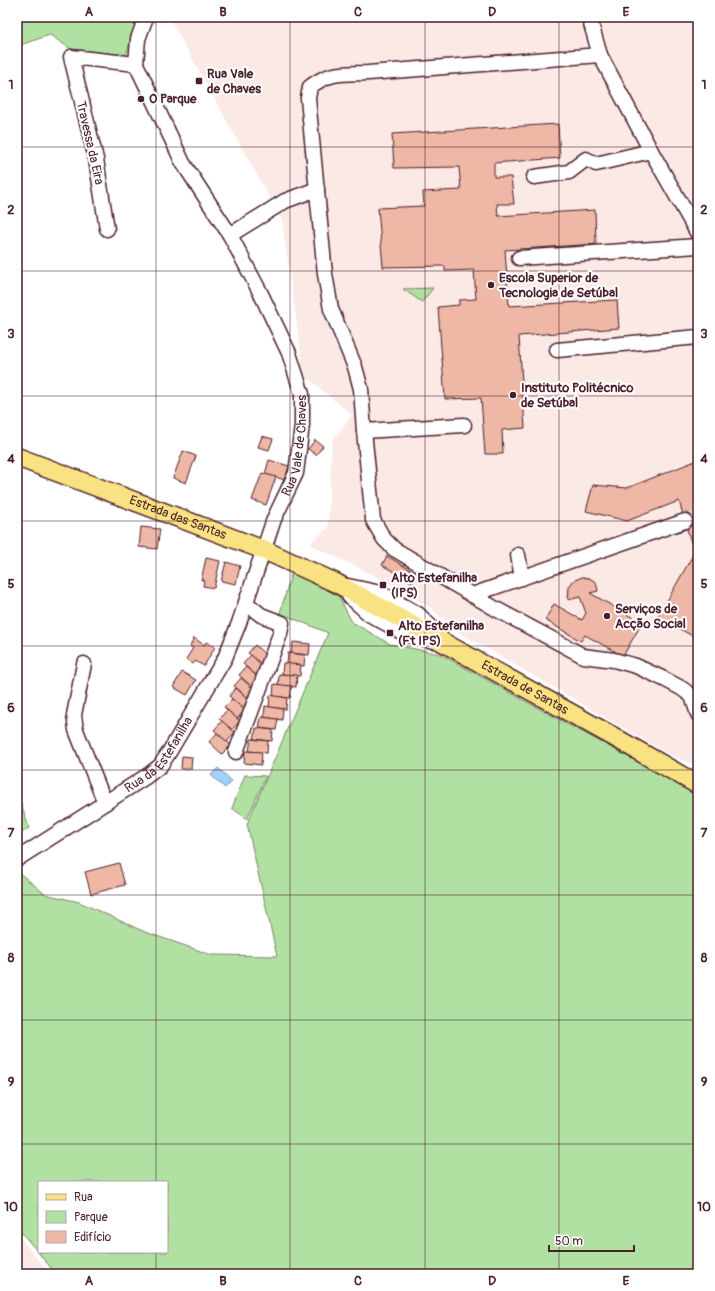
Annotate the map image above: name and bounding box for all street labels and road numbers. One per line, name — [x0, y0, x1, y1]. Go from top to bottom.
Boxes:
street label: Travessa da Eira — [73, 100, 107, 186]
street label: Rua Vale de Chaves — [278, 395, 310, 499]
street label: Estrada das Santas — [127, 492, 229, 543]
street label: Estrada de Santas — [478, 657, 571, 718]
street label: Rua da Estefanilha — [121, 714, 196, 796]

